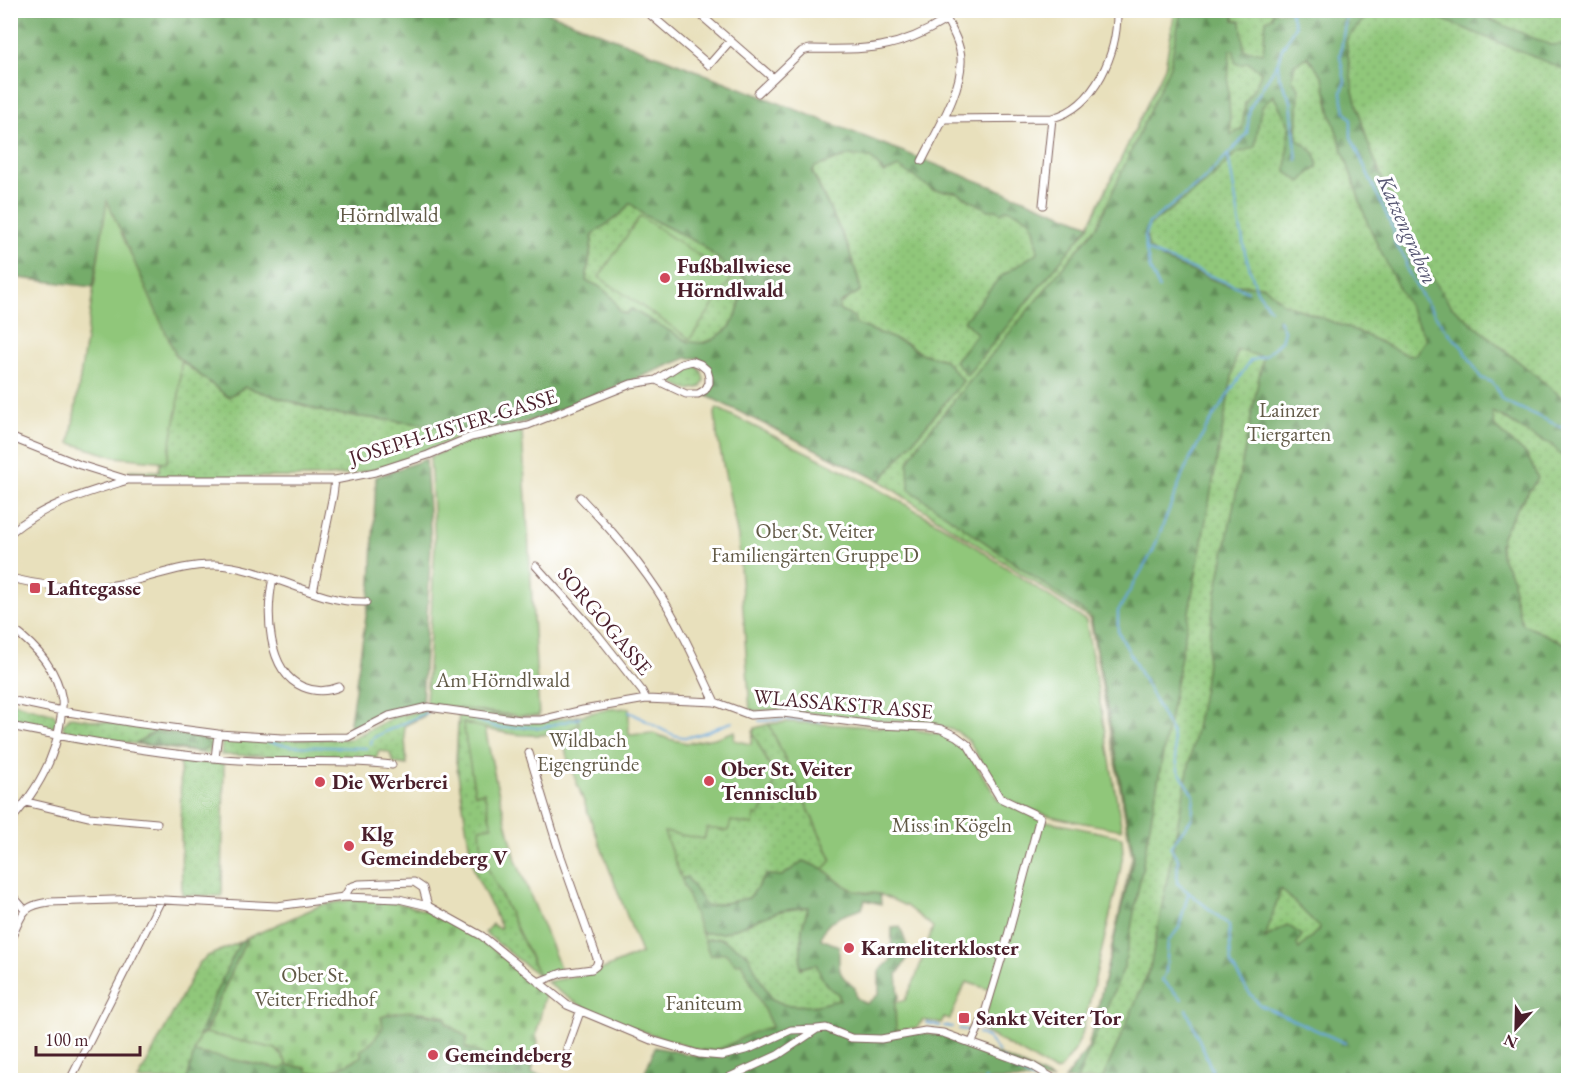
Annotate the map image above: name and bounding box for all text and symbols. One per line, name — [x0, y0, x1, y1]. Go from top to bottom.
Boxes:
water label: Katzengraben — [1370, 169, 1445, 288]
park label: Hörndlwald — [339, 201, 439, 228]
place label: Fußballwiese Hörndlwald — [677, 252, 791, 303]
marker: Fußballwiese Hörndlwald — [658, 271, 672, 285]
street label: JOSEPH-LISTER-GASSE — [344, 382, 560, 472]
park label: Lainzer Tiergarten — [1247, 396, 1331, 447]
park label: Ober St. Veiter Familiengärten Gruppe D — [711, 517, 919, 568]
street label: SORGOGASSE — [552, 561, 659, 681]
place label: Lafitegasse — [47, 574, 141, 601]
marker: Lafitegasse — [28, 581, 42, 595]
park label: Am Hörndlwald — [435, 666, 571, 693]
street label: WLASSAKSTRASSE — [752, 682, 934, 725]
park label: Wildbach Eigengründe — [537, 726, 639, 777]
place label: Ober St. Veiter Tennisclub — [721, 755, 852, 806]
place label: Die Werberei — [332, 768, 448, 795]
marker: Ober St. Veiter Tennisclub — [702, 774, 716, 788]
marker: Die Werberei — [313, 775, 327, 789]
park label: Miss in Kögeln — [892, 811, 1012, 838]
place label: Klg Gemeindeberg V — [361, 820, 508, 871]
marker: Klg Gemeindeberg V — [342, 839, 356, 853]
place label: Karmeliterkloster — [861, 934, 1019, 961]
marker: Karmeliterkloster — [842, 941, 856, 955]
park label: Ober St. Veiter Friedhof — [255, 961, 378, 1012]
park label: Faniteum — [666, 989, 742, 1016]
north arrow — [1486, 998, 1546, 1058]
place label: Sankt Veiter Tor — [976, 1004, 1122, 1031]
marker: Sankt Veiter Tor — [957, 1011, 971, 1025]
scale bar — [36, 1019, 140, 1057]
text: 100 m — [45, 1028, 89, 1051]
text: N — [1501, 1029, 1521, 1054]
place label: Gemeindeberg — [445, 1041, 572, 1068]
marker: Gemeindeberg — [426, 1048, 440, 1062]

